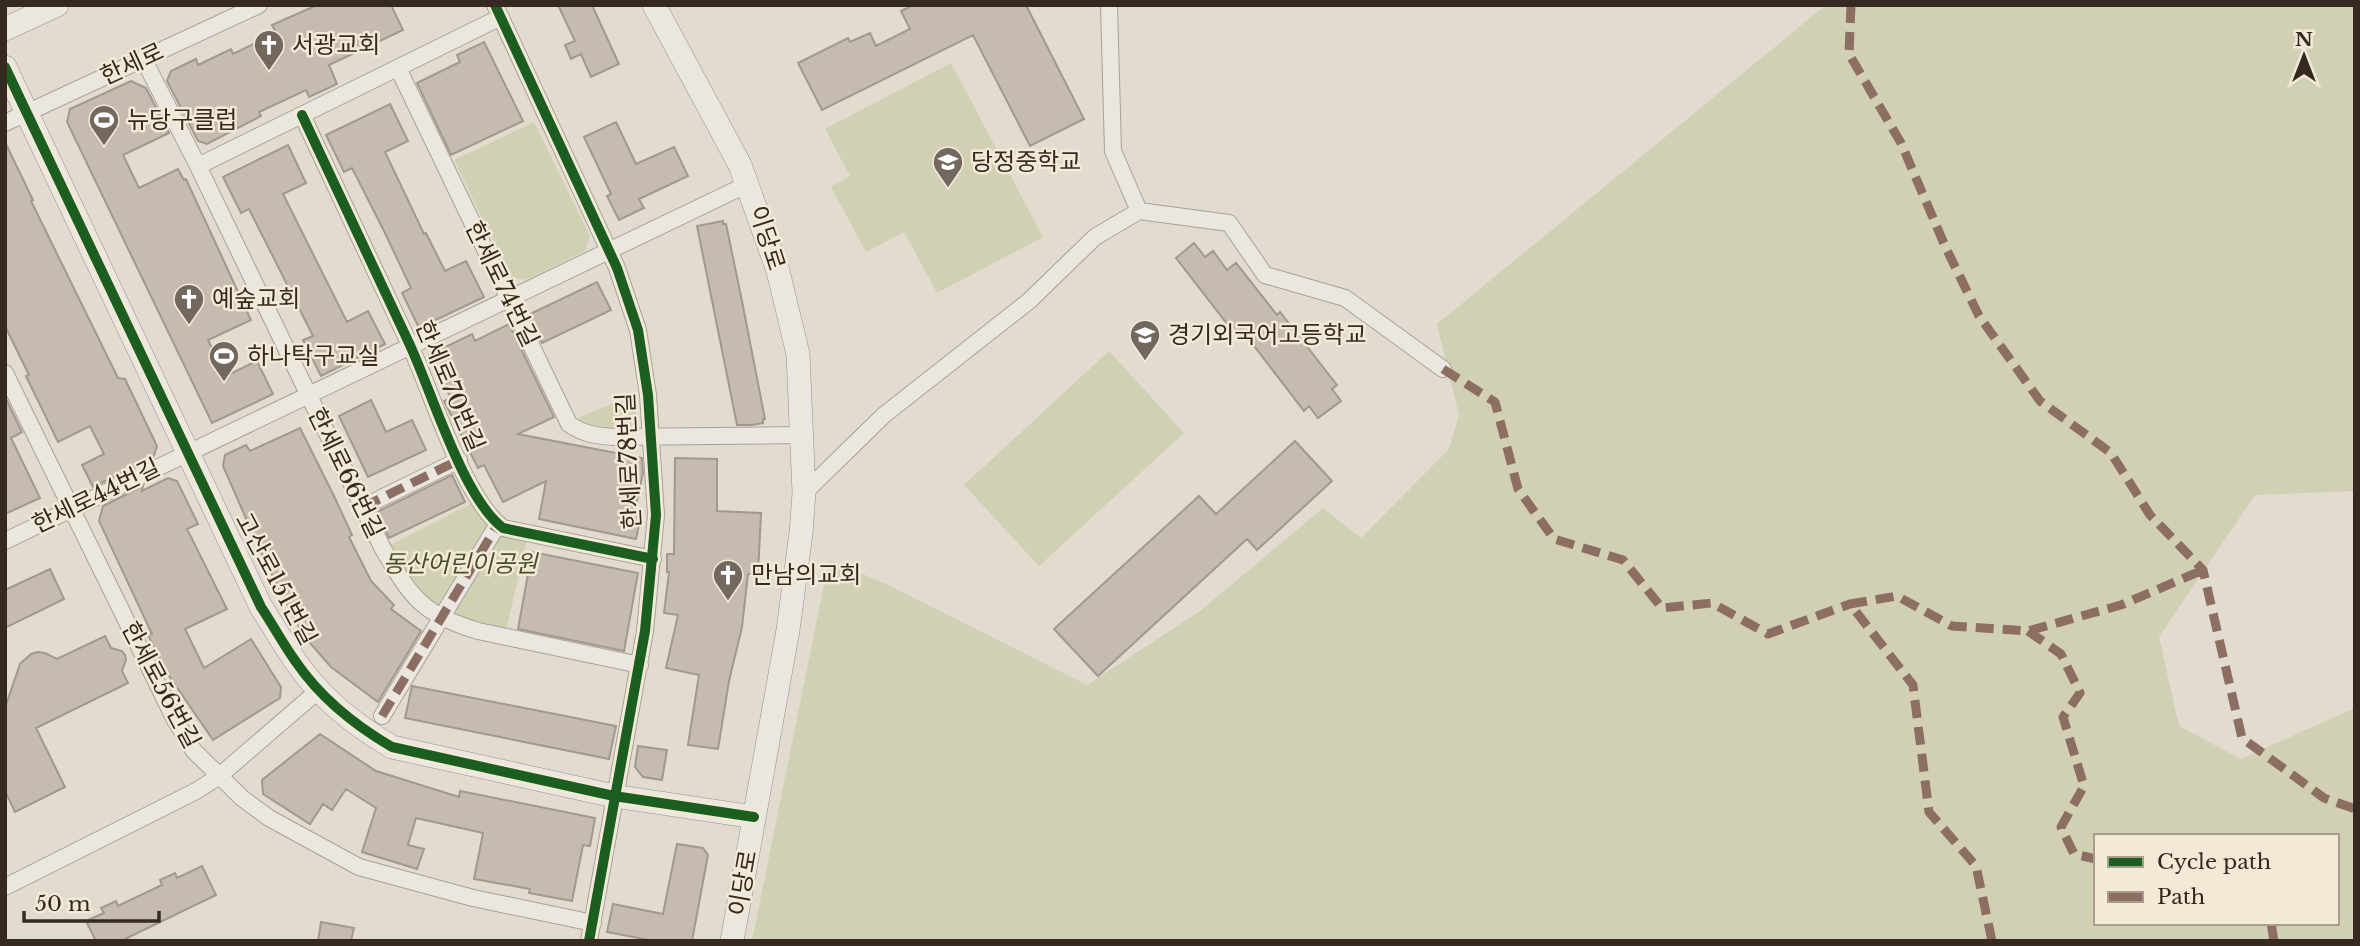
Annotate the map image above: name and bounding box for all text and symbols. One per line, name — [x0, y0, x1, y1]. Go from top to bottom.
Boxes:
north arrow — [2269, 21, 2339, 91]
church icon: 서광교회 — [252, 28, 286, 72]
text: N — [2295, 28, 2313, 51]
place label: 서광교회 — [292, 30, 380, 59]
street label: 한세로 — [96, 36, 168, 91]
sports icon: 뉴당구클럽 — [87, 103, 121, 147]
place label: 뉴당구클럽 — [127, 105, 237, 134]
school or university icon: 당정중학교 — [931, 145, 965, 189]
place label: 당정중학교 — [971, 147, 1081, 176]
street label: 이당로 — [743, 202, 792, 274]
street label: 한세로74번길 — [460, 216, 545, 351]
church icon: 예숲교회 — [172, 282, 206, 326]
place label: 예숲교회 — [212, 284, 300, 313]
street label: 한세로70번길 — [410, 316, 491, 456]
school or university icon: 경기외국어고등학교 — [1128, 318, 1162, 362]
place label: 경기외국어고등학교 — [1168, 320, 1367, 349]
sports icon: 하나탁구교실 — [207, 339, 241, 383]
place label: 하나탁구교실 — [247, 341, 379, 370]
street label: 한세로78번길 — [610, 392, 647, 530]
street label: 한세로66번길 — [302, 403, 390, 543]
street label: 한세로44번길 — [27, 452, 164, 539]
street label: 고산로151번길 — [229, 508, 323, 650]
park label: 동산어린이공원 — [383, 549, 539, 578]
church icon: 만남의교회 — [711, 558, 745, 602]
place label: 만남의교회 — [751, 560, 861, 589]
street label: 한세로56번길 — [116, 616, 207, 753]
legend — [2094, 834, 2339, 925]
street label: 이당로 — [722, 848, 763, 918]
text: Cycle path — [2157, 849, 2271, 875]
scale bar — [24, 880, 159, 924]
text: Path — [2157, 884, 2205, 910]
text: 50 m — [35, 891, 91, 917]

